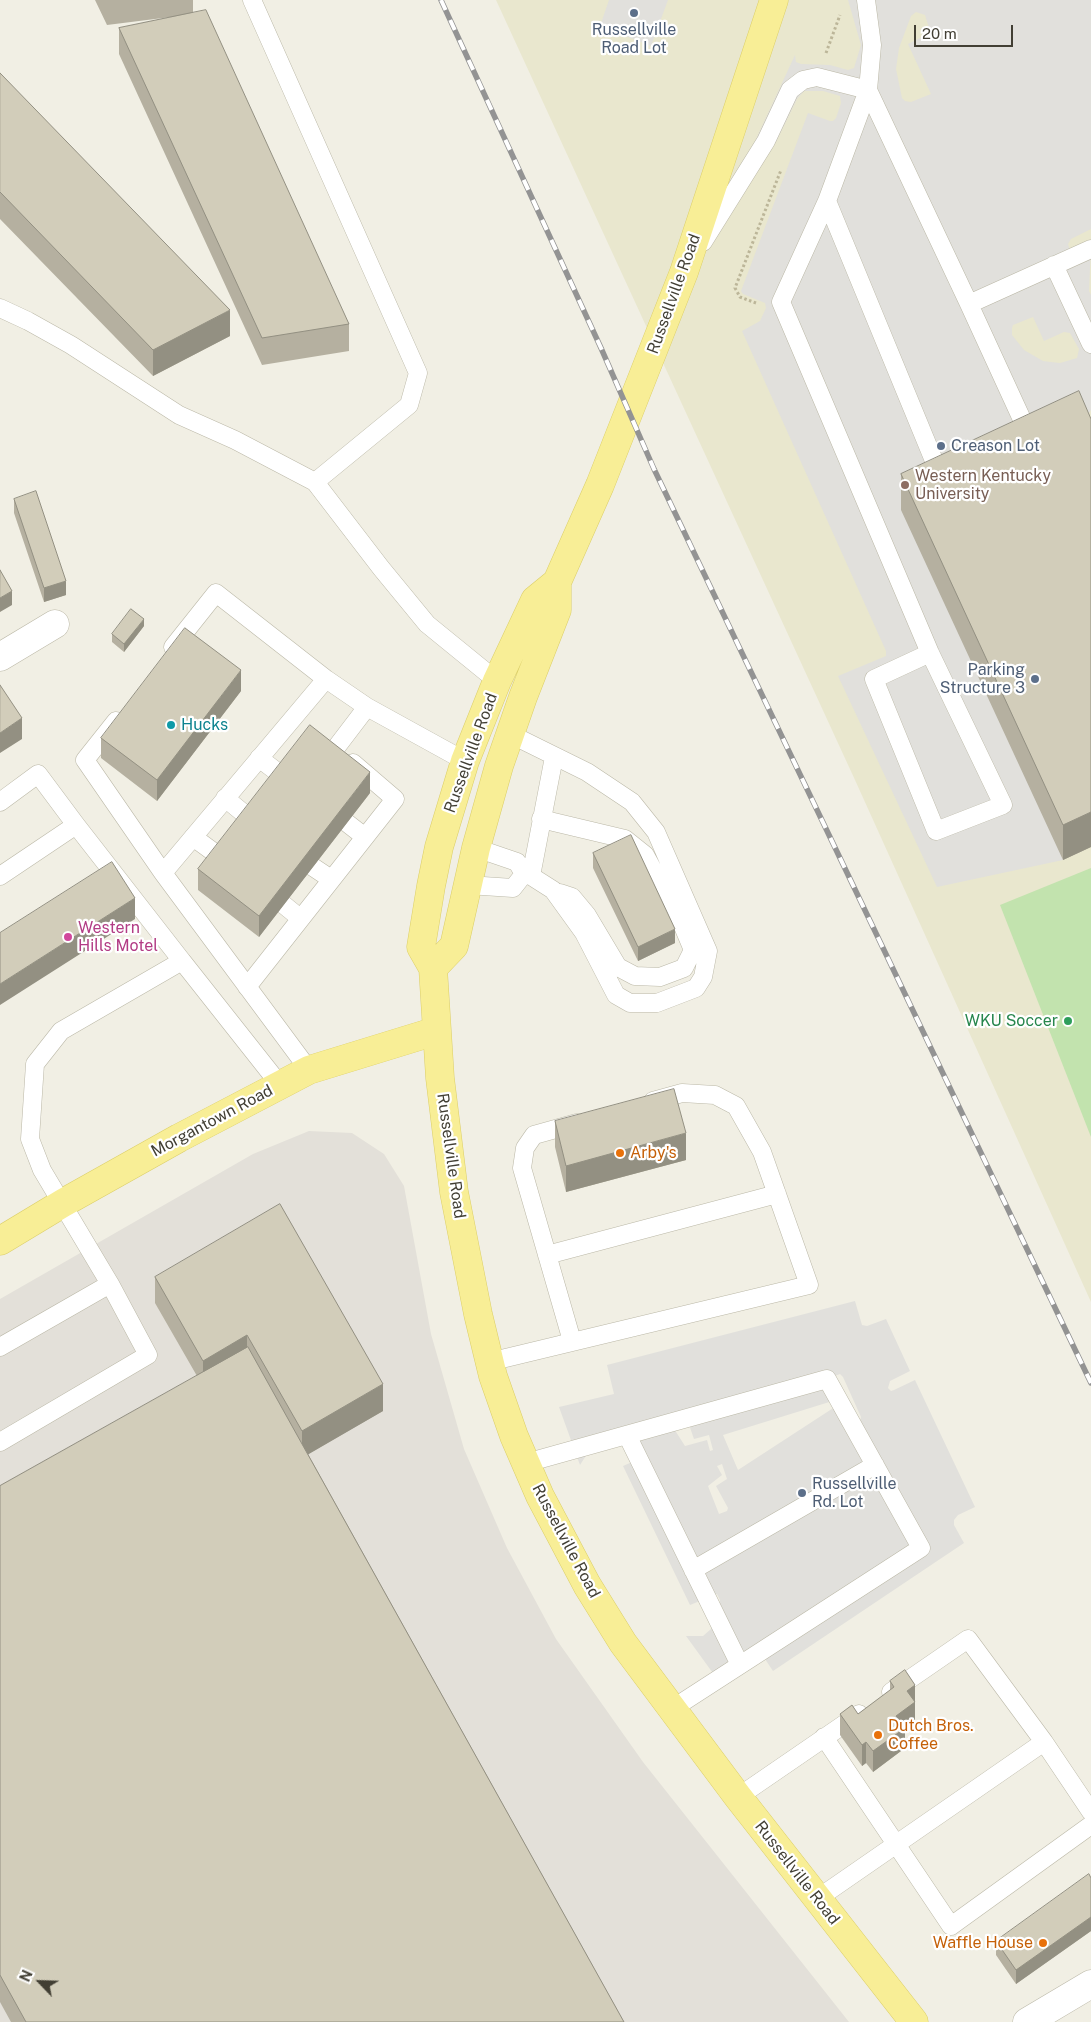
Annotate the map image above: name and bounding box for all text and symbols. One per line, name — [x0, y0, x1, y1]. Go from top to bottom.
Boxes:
marker: Russellville Road Lot — [628, 7, 640, 19]
scale bar — [916, 15, 1015, 47]
place label: Russellville Road Lot — [592, 20, 676, 58]
text: 20 m — [922, 25, 957, 42]
street label: Russellville Road — [643, 231, 705, 357]
place label: Creason Lot — [951, 436, 1040, 456]
marker: Creason Lot — [935, 440, 947, 452]
place label: Western Kentucky University — [915, 466, 1051, 504]
marker: Western Kentucky University — [899, 479, 911, 491]
place label: Parking Structure 3 — [940, 660, 1025, 698]
marker: Parking Structure 3 — [1029, 673, 1041, 685]
street label: Russellville Road — [440, 690, 502, 816]
place label: Hucks — [181, 715, 228, 735]
marker: Hucks — [165, 719, 177, 731]
place label: Western Hills Motel — [78, 918, 158, 956]
marker: Western Hills Motel — [62, 931, 74, 943]
place label: WKU Soccer — [965, 1011, 1058, 1031]
marker: WKU Soccer — [1062, 1015, 1074, 1027]
street label: Morgantown Road — [148, 1081, 276, 1161]
street label: Russellville Road — [433, 1092, 469, 1220]
place label: Arby's — [630, 1143, 677, 1163]
marker: Arby's — [614, 1147, 626, 1159]
place label: Russellville Rd. Lot — [812, 1474, 897, 1512]
street label: Russellville Road — [528, 1481, 604, 1601]
marker: Russellville Rd. Lot — [796, 1487, 808, 1499]
place label: Dutch Bros. Coffee — [888, 1716, 974, 1754]
marker: Dutch Bros. Coffee — [872, 1729, 884, 1741]
street label: Russellville Road — [751, 1817, 843, 1929]
place label: Waffle House — [933, 1933, 1033, 1953]
marker: Waffle House — [1037, 1937, 1049, 1949]
north arrow — [15, 1957, 65, 2007]
text: N — [17, 1968, 36, 1984]

